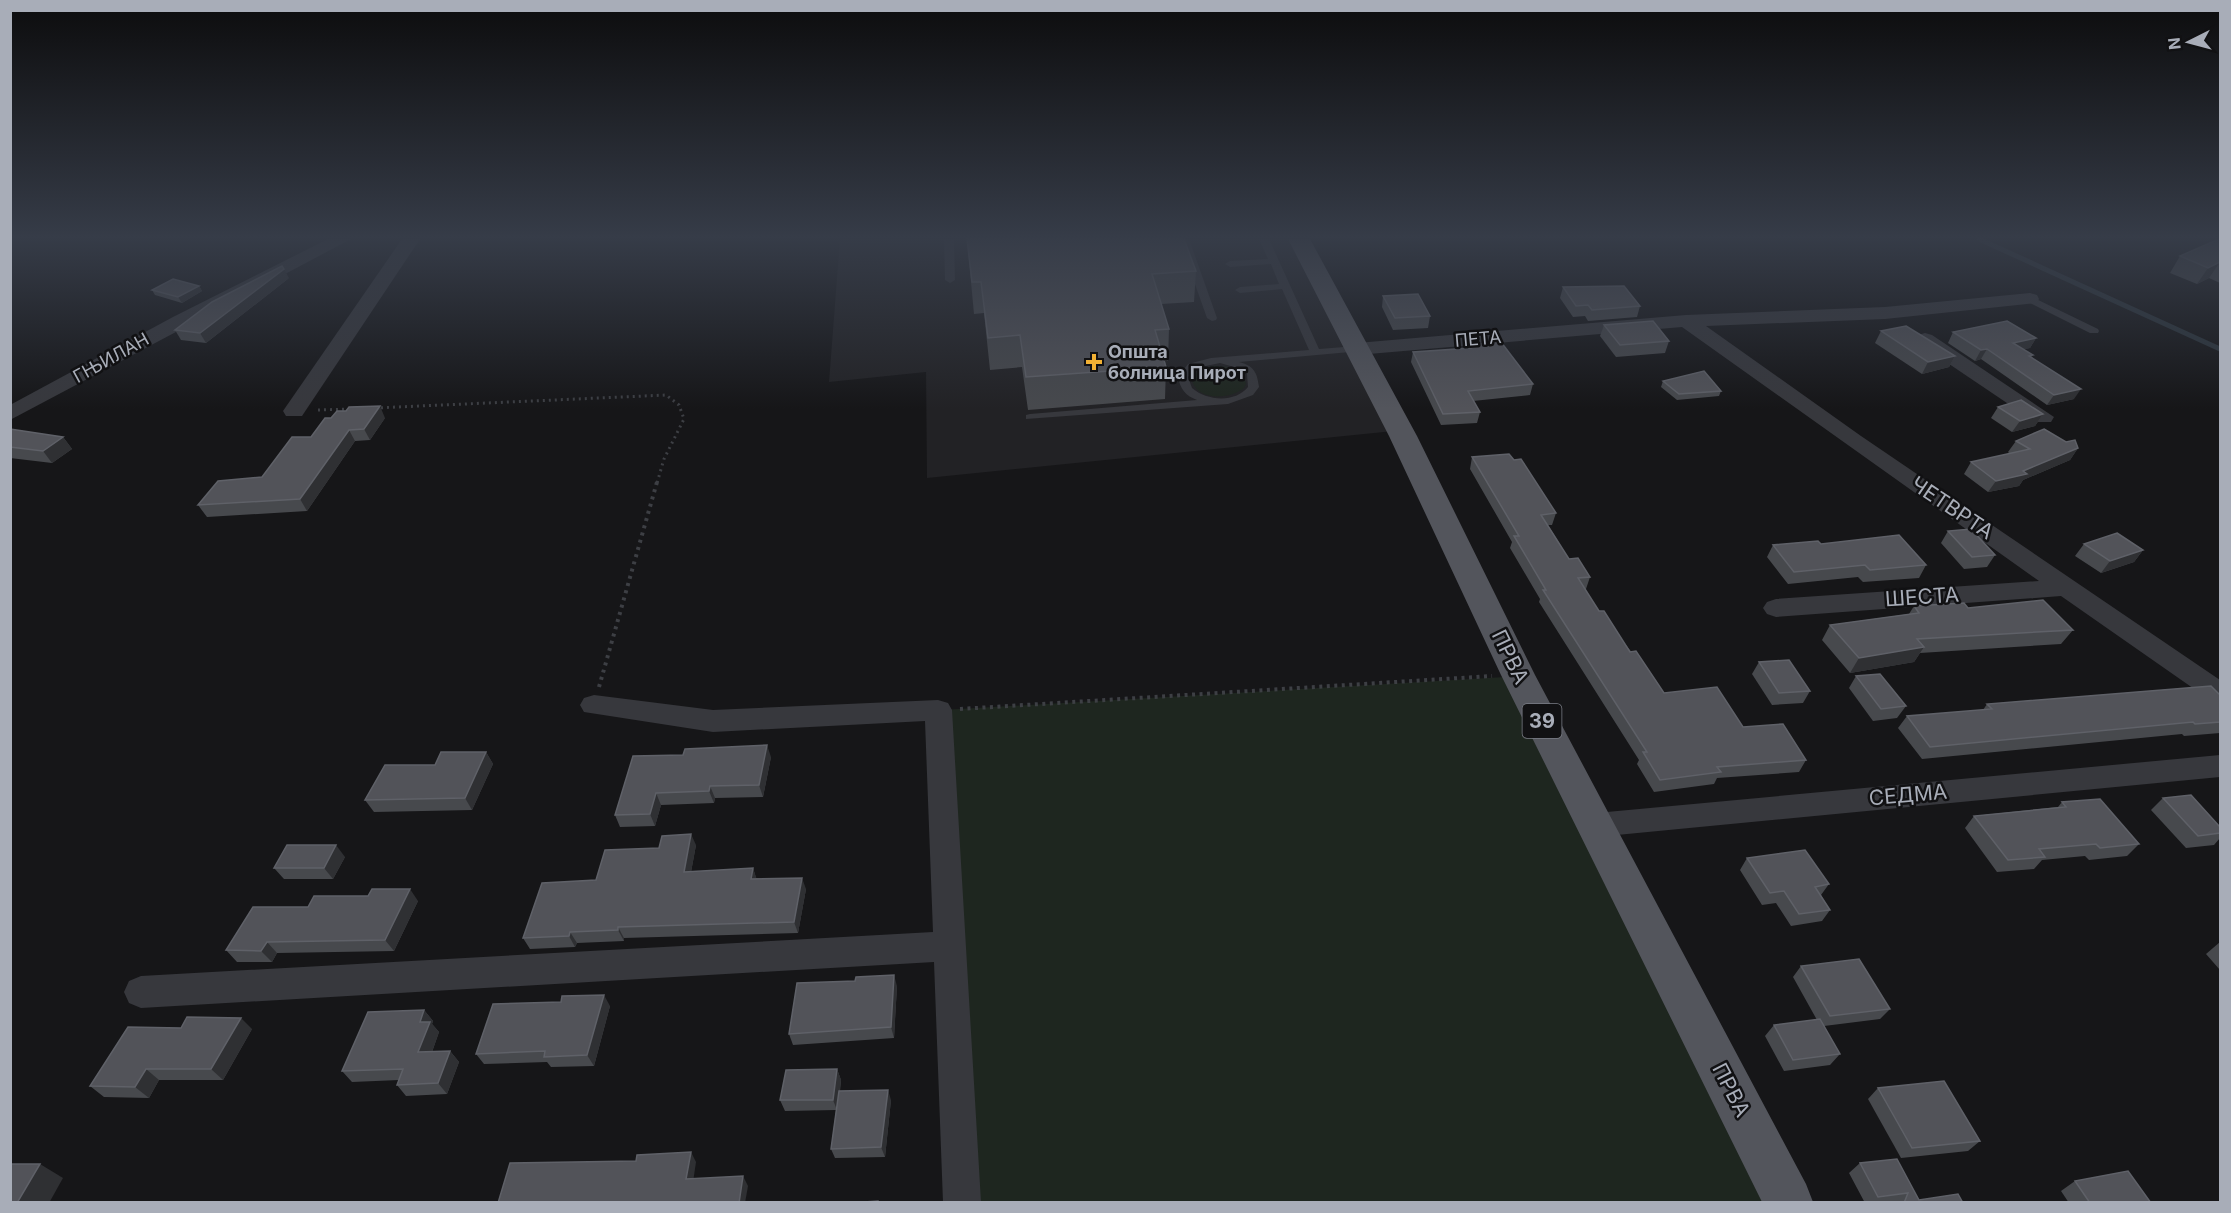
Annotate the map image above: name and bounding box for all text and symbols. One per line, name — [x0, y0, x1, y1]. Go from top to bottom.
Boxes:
north arrow — [2159, 12, 2219, 72]
text: N — [2163, 36, 2185, 51]
street label: ПЕТА — [1454, 326, 1502, 351]
street label: ГЊИЛАН — [69, 328, 152, 387]
place label: Општа болница Пирот — [1108, 341, 1246, 383]
marker: Општа болница Пирот — [1085, 353, 1103, 371]
street label: ЧЕТВРТА — [1906, 471, 1998, 544]
street label: ШЕСТА — [1884, 581, 1960, 612]
street label: ПРВА — [1487, 626, 1534, 688]
road number: 39 — [1522, 704, 1562, 738]
street label: СЕДМА — [1868, 779, 1948, 810]
street label: ПРВА — [1707, 1059, 1756, 1121]

